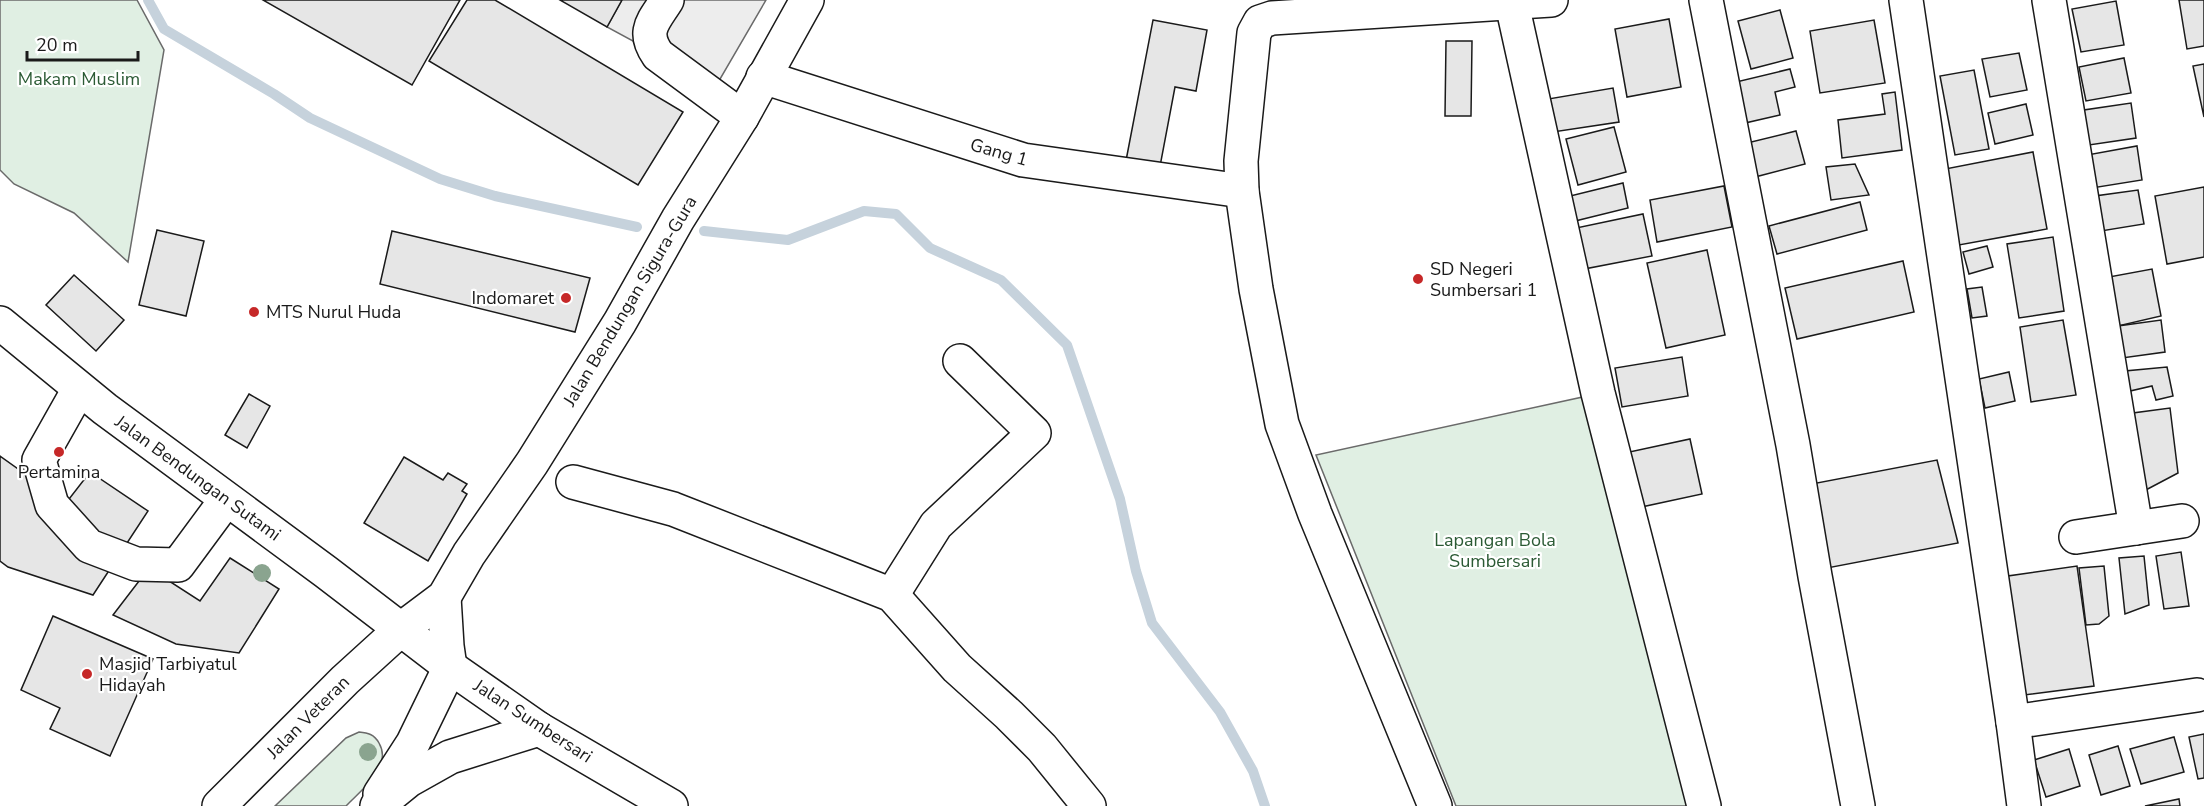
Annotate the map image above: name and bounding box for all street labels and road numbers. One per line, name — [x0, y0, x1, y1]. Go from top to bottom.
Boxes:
street label: Gang 1 — [967, 132, 1031, 172]
street label: Jalan Bendungan Sigura-Gura — [557, 191, 702, 411]
street label: Jalan Bendungan Sutami — [109, 409, 286, 546]
street label: Jalan Veteran — [261, 670, 355, 764]
street label: Jalan Sumbersari — [468, 673, 597, 768]

